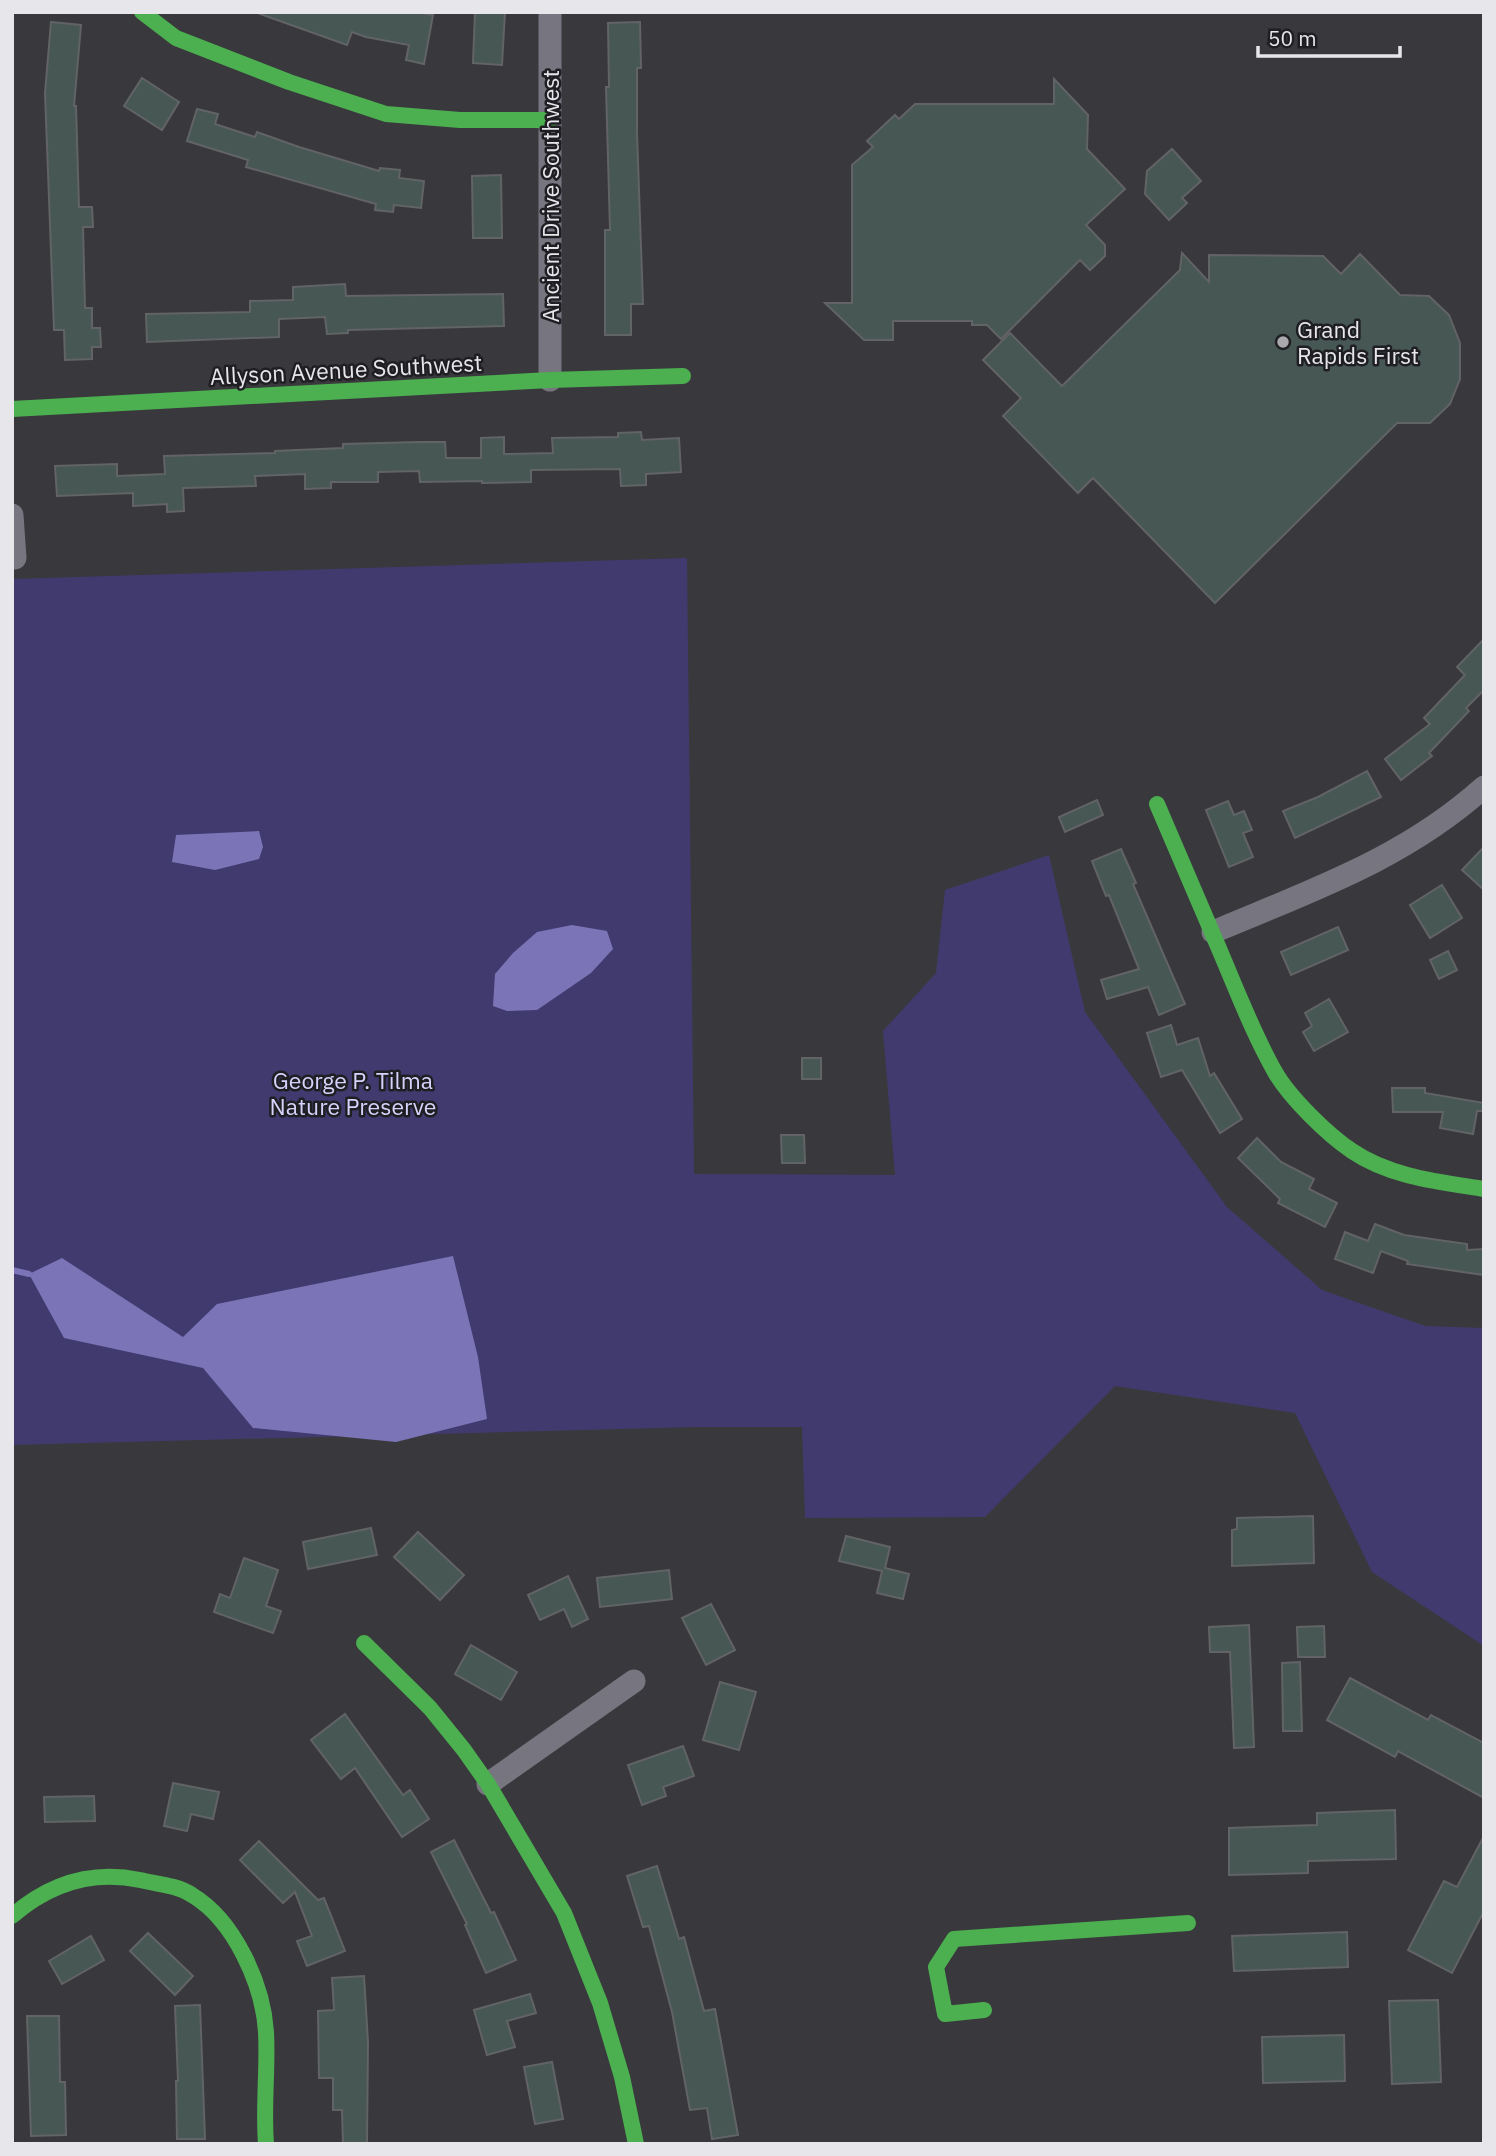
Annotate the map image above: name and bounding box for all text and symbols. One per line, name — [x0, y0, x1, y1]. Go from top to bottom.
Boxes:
scale bar — [1258, 14, 1400, 58]
text: 50 m — [1268, 24, 1317, 52]
street label: Ancient Drive Southwest — [535, 70, 565, 322]
place label: Grand Rapids First — [1297, 314, 1419, 370]
marker: Grand Rapids First — [1275, 334, 1291, 350]
street label: Allyson Avenue Southwest — [209, 347, 483, 391]
park label: George P. Tilma Nature Preserve — [270, 1065, 436, 1121]

